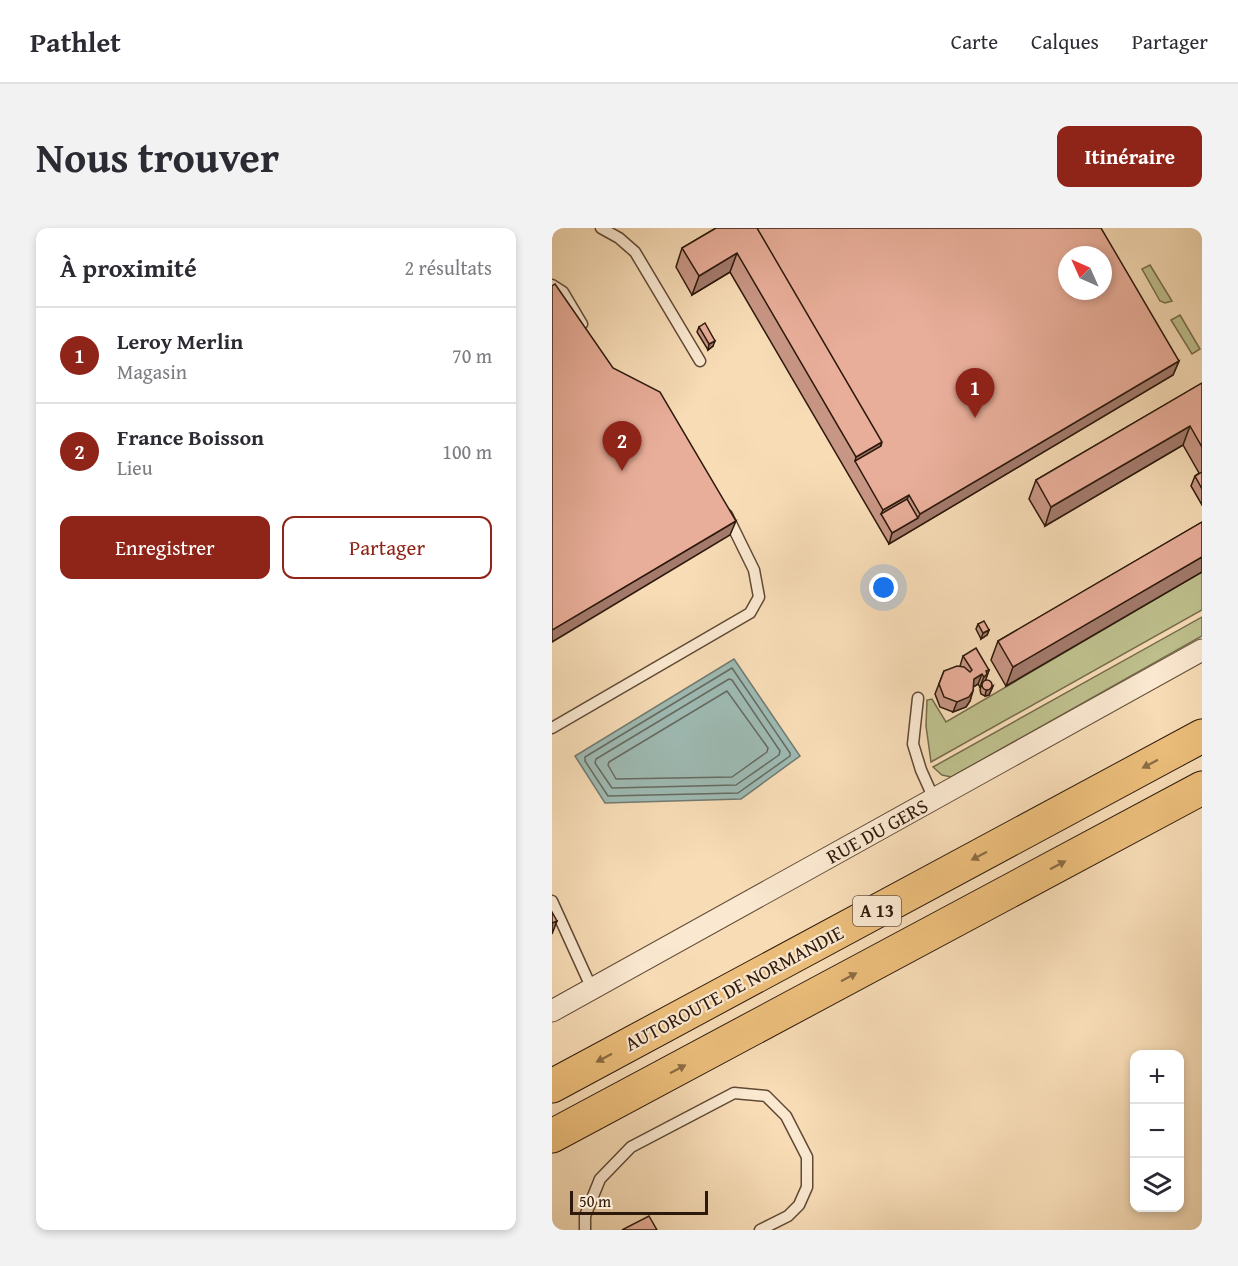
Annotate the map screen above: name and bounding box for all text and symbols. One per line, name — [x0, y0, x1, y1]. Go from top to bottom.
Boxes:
text: Pathlet — [30, 21, 121, 62]
text: Carte — [951, 26, 998, 57]
text: Calques — [1031, 26, 1099, 57]
text: Partager — [1132, 26, 1208, 57]
text: Nous trouver — [36, 126, 279, 187]
button: Itinéraire — [1057, 126, 1202, 187]
north arrow — [1058, 246, 1112, 300]
text: À proximité — [60, 248, 197, 287]
text: 2 résultats — [404, 253, 492, 282]
text: Leroy Merlin — [117, 325, 243, 357]
text: 1 — [74, 341, 85, 370]
text: 70 m — [452, 341, 492, 370]
text: Magasin — [117, 357, 187, 386]
pin: 1 — [956, 368, 994, 418]
text: France Boisson — [117, 421, 264, 453]
pin: 2 — [602, 422, 642, 471]
text: 2 — [74, 437, 85, 466]
text: 100 m — [442, 437, 492, 466]
text: Lieu — [117, 453, 153, 482]
button: Enregistrer — [60, 516, 270, 579]
button: Partager — [282, 516, 492, 579]
your location — [869, 573, 898, 602]
one-way arrow — [1142, 759, 1159, 769]
street label: RUE DU GERS — [821, 791, 933, 870]
one-way arrow — [970, 851, 987, 861]
one-way arrow — [1050, 860, 1067, 870]
road number: A 13 — [853, 896, 901, 926]
street label: AUTOROUTE DE NORMANDIE — [619, 918, 848, 1058]
one-way arrow — [841, 972, 858, 982]
map controls — [1130, 1050, 1184, 1212]
button: + — [1130, 1050, 1184, 1104]
one-way arrow — [595, 1053, 612, 1063]
one-way arrow — [669, 1064, 686, 1074]
button: − — [1130, 1104, 1184, 1158]
button: layers — [1130, 1158, 1184, 1212]
scale bar — [570, 1188, 708, 1216]
text: 50 m — [579, 1189, 611, 1213]

